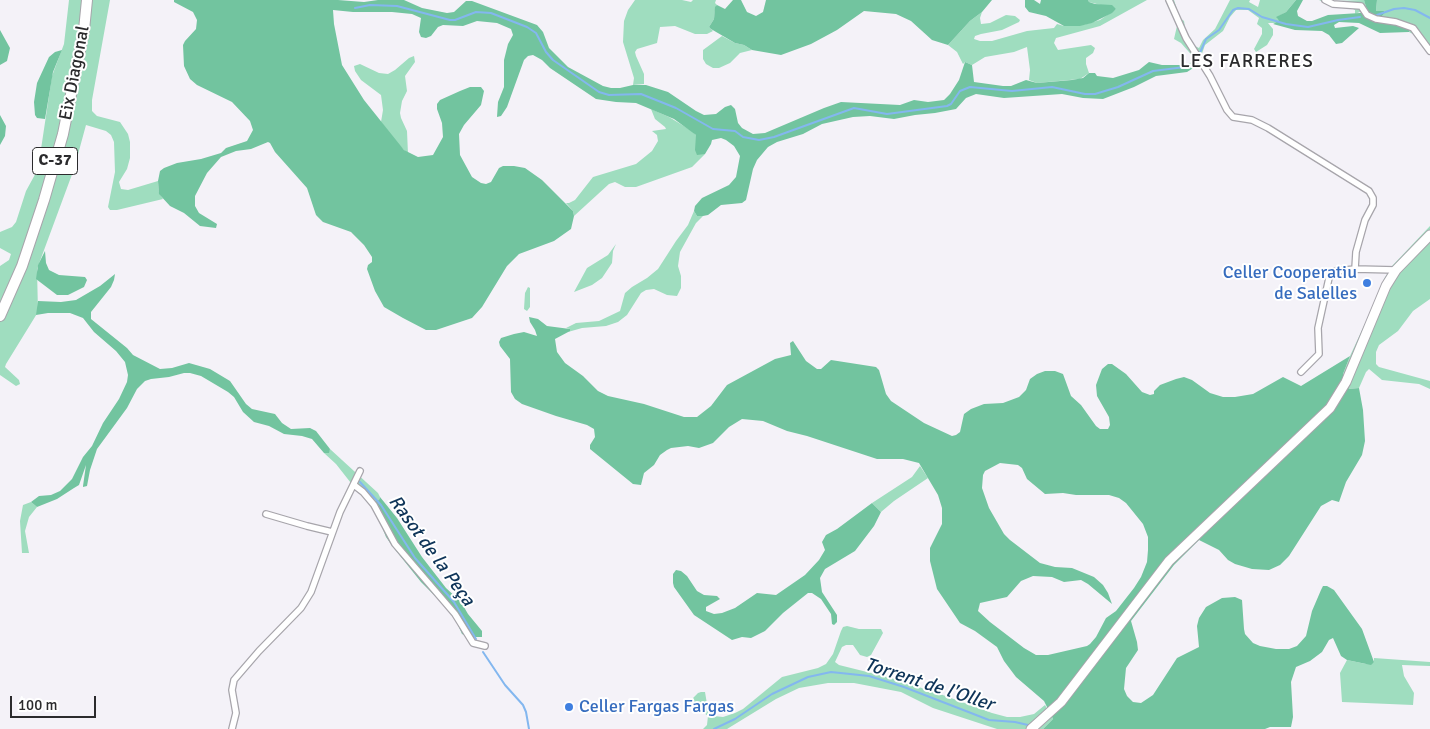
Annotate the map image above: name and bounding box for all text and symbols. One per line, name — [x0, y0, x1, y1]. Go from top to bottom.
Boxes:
street label: Eix Diagonal — [55, 24, 95, 122]
district label: LES FARRERES — [1179, 51, 1315, 73]
road number: C-37 — [32, 148, 78, 175]
place label: Celler Cooperatiu de Salelles — [1223, 262, 1357, 304]
marker: Celler Cooperatiu de Salelles — [1361, 277, 1373, 289]
water label: Rasot de la Peça — [383, 491, 479, 611]
water label: Torrent de l'Oller — [862, 653, 996, 717]
scale bar — [12, 686, 99, 718]
text: 100 m — [18, 696, 58, 714]
place label: Celler Fargas Fargas — [579, 696, 734, 718]
marker: Celler Fargas Fargas — [563, 701, 575, 713]

